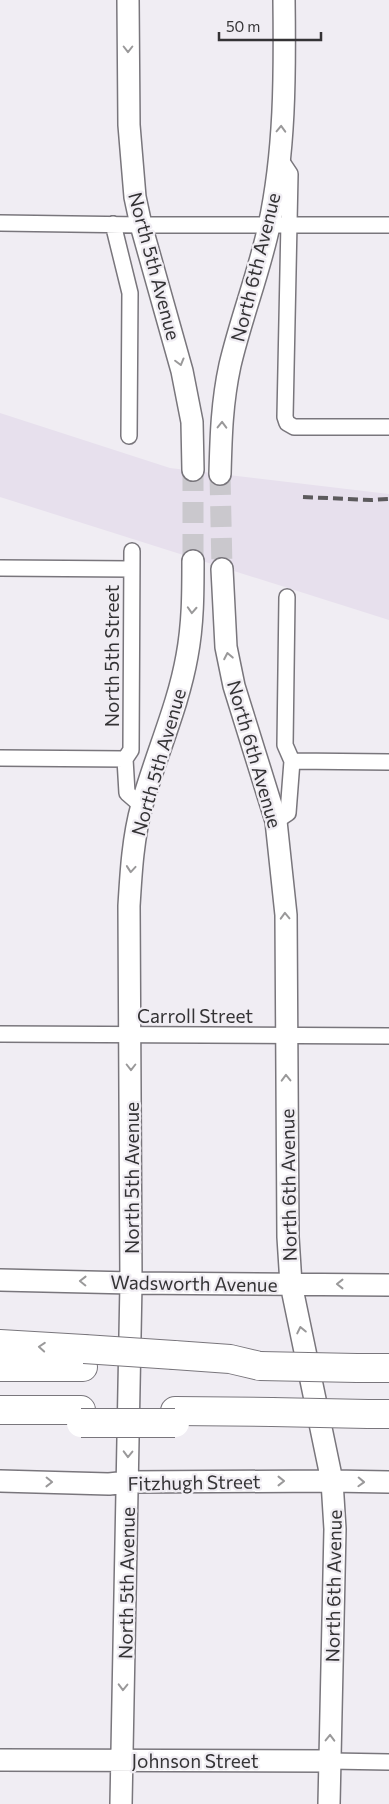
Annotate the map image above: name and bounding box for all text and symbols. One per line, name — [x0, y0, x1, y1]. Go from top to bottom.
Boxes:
scale bar — [219, 10, 322, 42]
text: 50 m — [226, 17, 260, 35]
one-way arrow — [123, 45, 133, 53]
one-way arrow — [276, 125, 287, 133]
street label: North 5th Avenue — [124, 190, 186, 342]
street label: North 6th Avenue — [225, 190, 285, 344]
one-way arrow — [174, 358, 185, 367]
one-way arrow — [216, 421, 227, 429]
street label: North 5th Street — [100, 585, 123, 727]
one-way arrow — [187, 606, 198, 614]
one-way arrow — [223, 651, 234, 660]
street label: North 6th Avenue — [223, 677, 287, 831]
street label: North 5th Avenue — [126, 686, 190, 838]
one-way arrow — [126, 865, 137, 873]
one-way arrow — [280, 911, 291, 919]
street label: Carroll Street — [137, 1004, 253, 1027]
one-way arrow — [126, 1063, 136, 1071]
one-way arrow — [281, 1074, 291, 1082]
street label: North 5th Avenue — [120, 1102, 143, 1254]
street label: North 6th Avenue — [275, 1108, 301, 1262]
street label: Wadsworth Avenue — [110, 1270, 278, 1296]
one-way arrow — [78, 1276, 86, 1287]
one-way arrow — [336, 1279, 344, 1289]
one-way arrow — [296, 1326, 306, 1335]
one-way arrow — [38, 1341, 46, 1352]
one-way arrow — [123, 1451, 133, 1459]
street label: Fitzhugh Street — [127, 1469, 261, 1495]
one-way arrow — [278, 1476, 285, 1486]
one-way arrow — [357, 1476, 365, 1487]
one-way arrow — [45, 1477, 53, 1488]
street label: North 5th Avenue — [113, 1507, 139, 1659]
street label: North 6th Avenue — [320, 1509, 346, 1663]
one-way arrow — [118, 1683, 129, 1691]
one-way arrow — [325, 1734, 336, 1742]
street label: Johnson Street — [132, 1749, 259, 1772]

